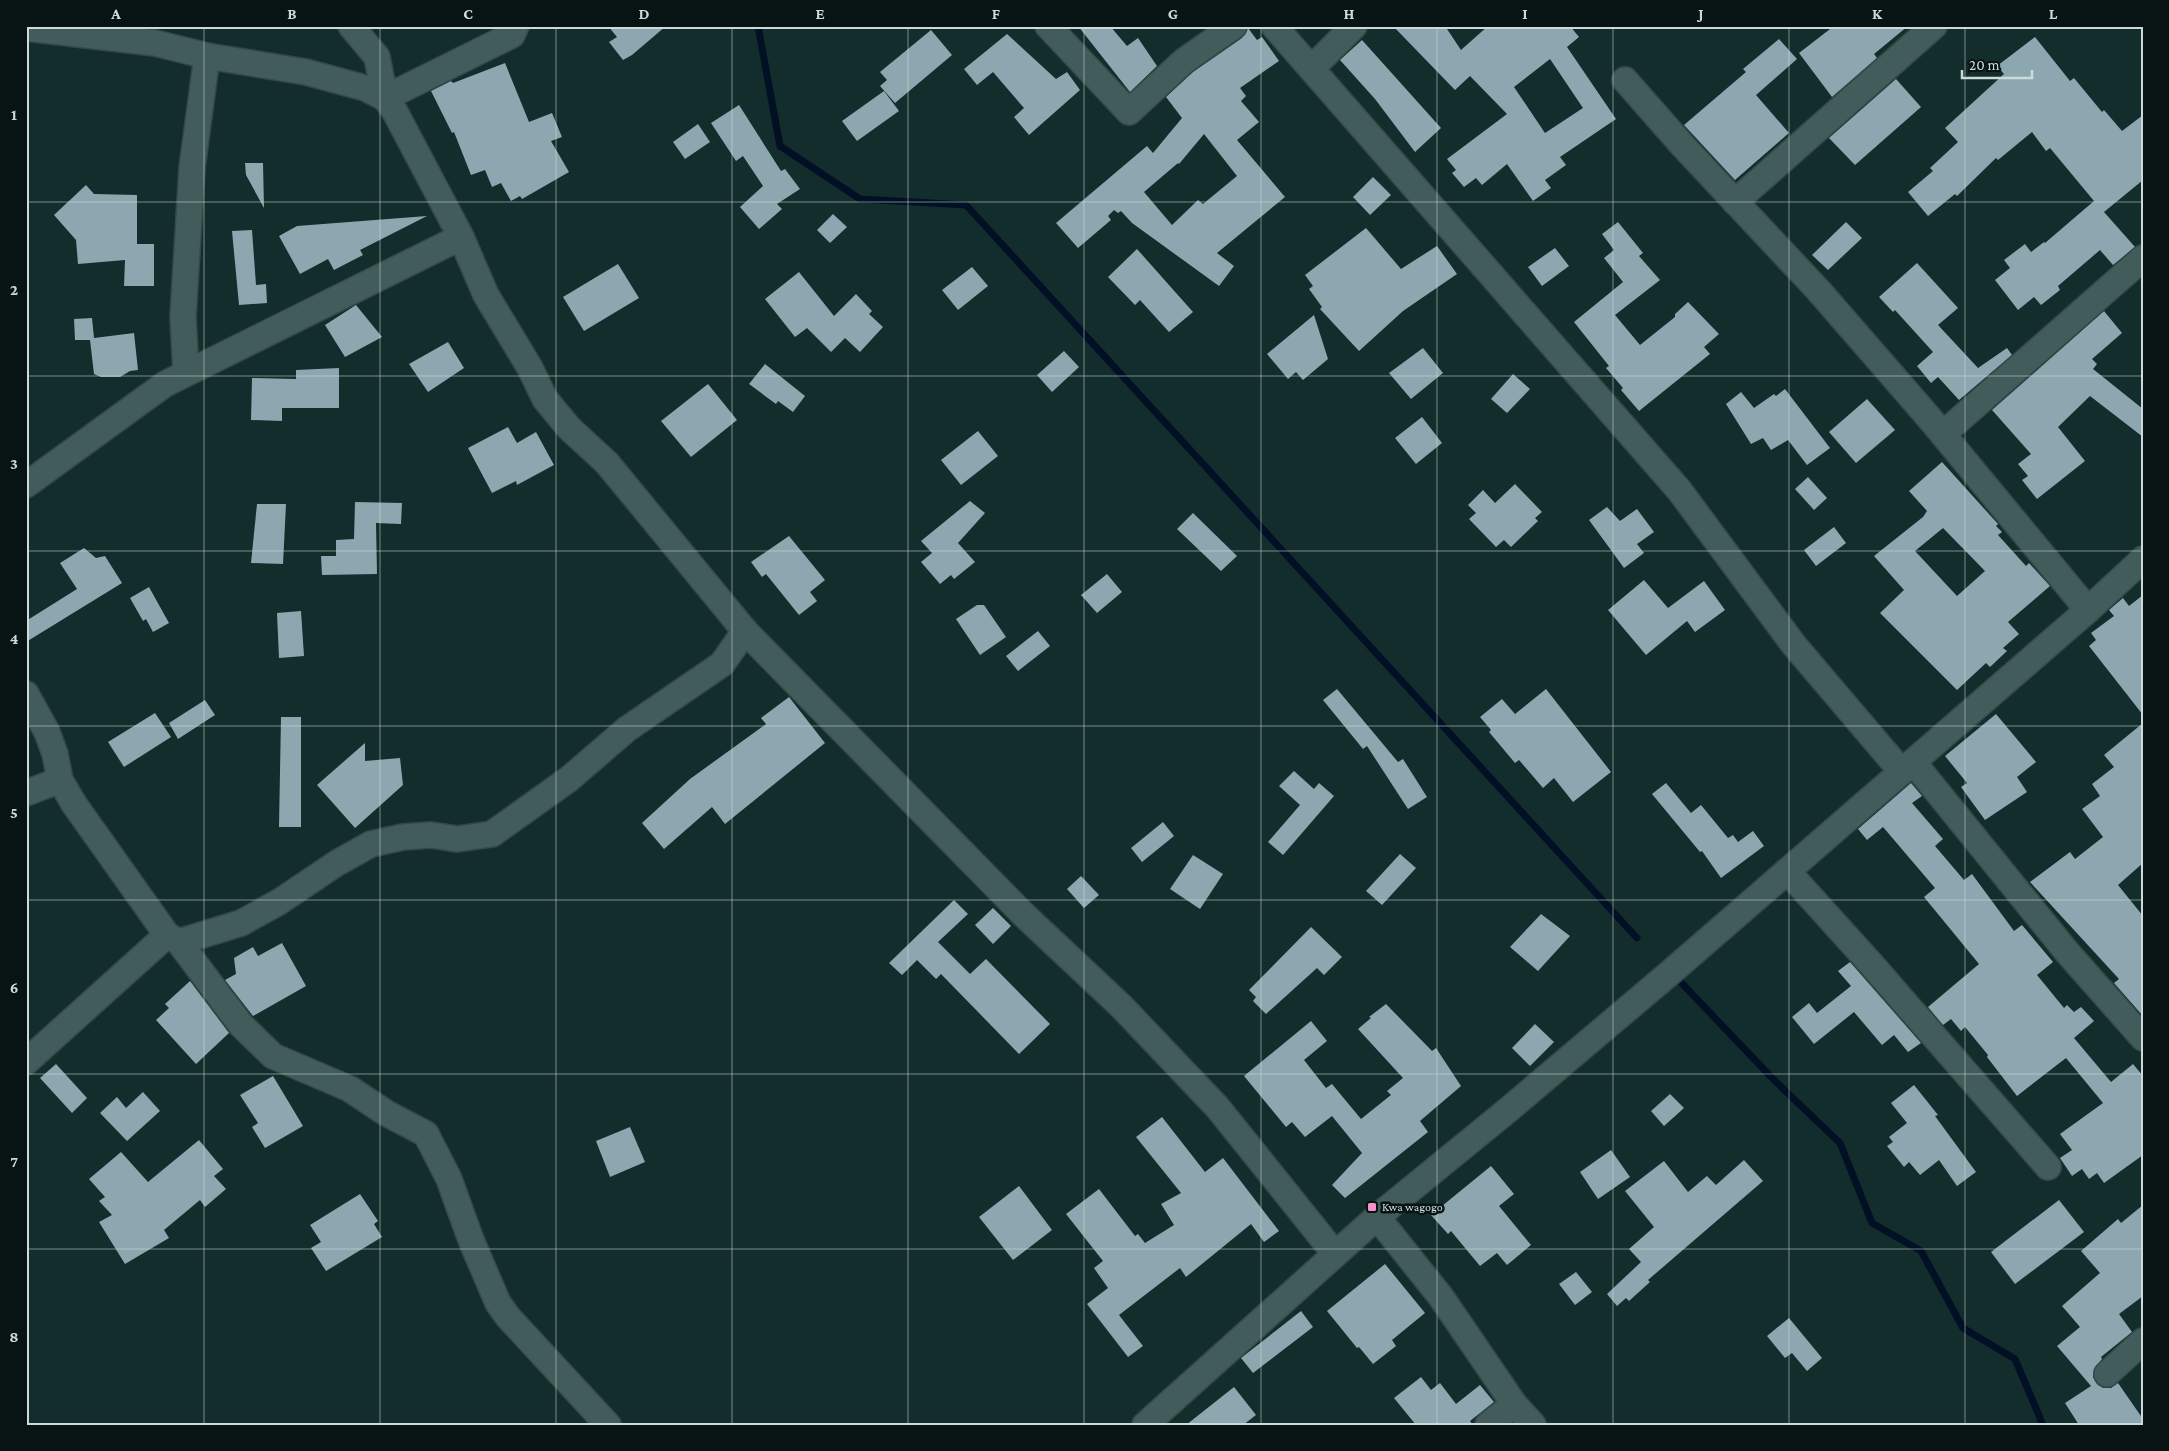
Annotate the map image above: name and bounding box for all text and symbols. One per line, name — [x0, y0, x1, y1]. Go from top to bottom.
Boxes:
text: A — [110, 5, 121, 22]
text: B — [287, 5, 297, 22]
text: C — [463, 5, 473, 22]
text: D — [638, 5, 650, 22]
text: E — [815, 5, 825, 22]
text: F — [992, 5, 1001, 22]
text: G — [1168, 5, 1178, 22]
text: H — [1344, 5, 1355, 22]
text: I — [1522, 5, 1528, 22]
text: J — [1696, 5, 1704, 22]
text: K — [1872, 5, 1883, 22]
text: L — [2049, 5, 2058, 22]
scale bar — [1962, 48, 2032, 80]
text: 20 m — [1969, 57, 2000, 73]
text: 1 — [11, 106, 17, 123]
text: 2 — [10, 281, 18, 298]
text: 3 — [10, 455, 18, 472]
text: 4 — [10, 630, 19, 647]
text: 5 — [10, 804, 18, 821]
text: 6 — [10, 979, 18, 996]
text: 7 — [10, 1153, 18, 1170]
place label: Kwa wagogo — [1382, 1200, 1443, 1214]
marker: Kwa wagogo — [1366, 1201, 1378, 1213]
text: 8 — [9, 1328, 19, 1345]

